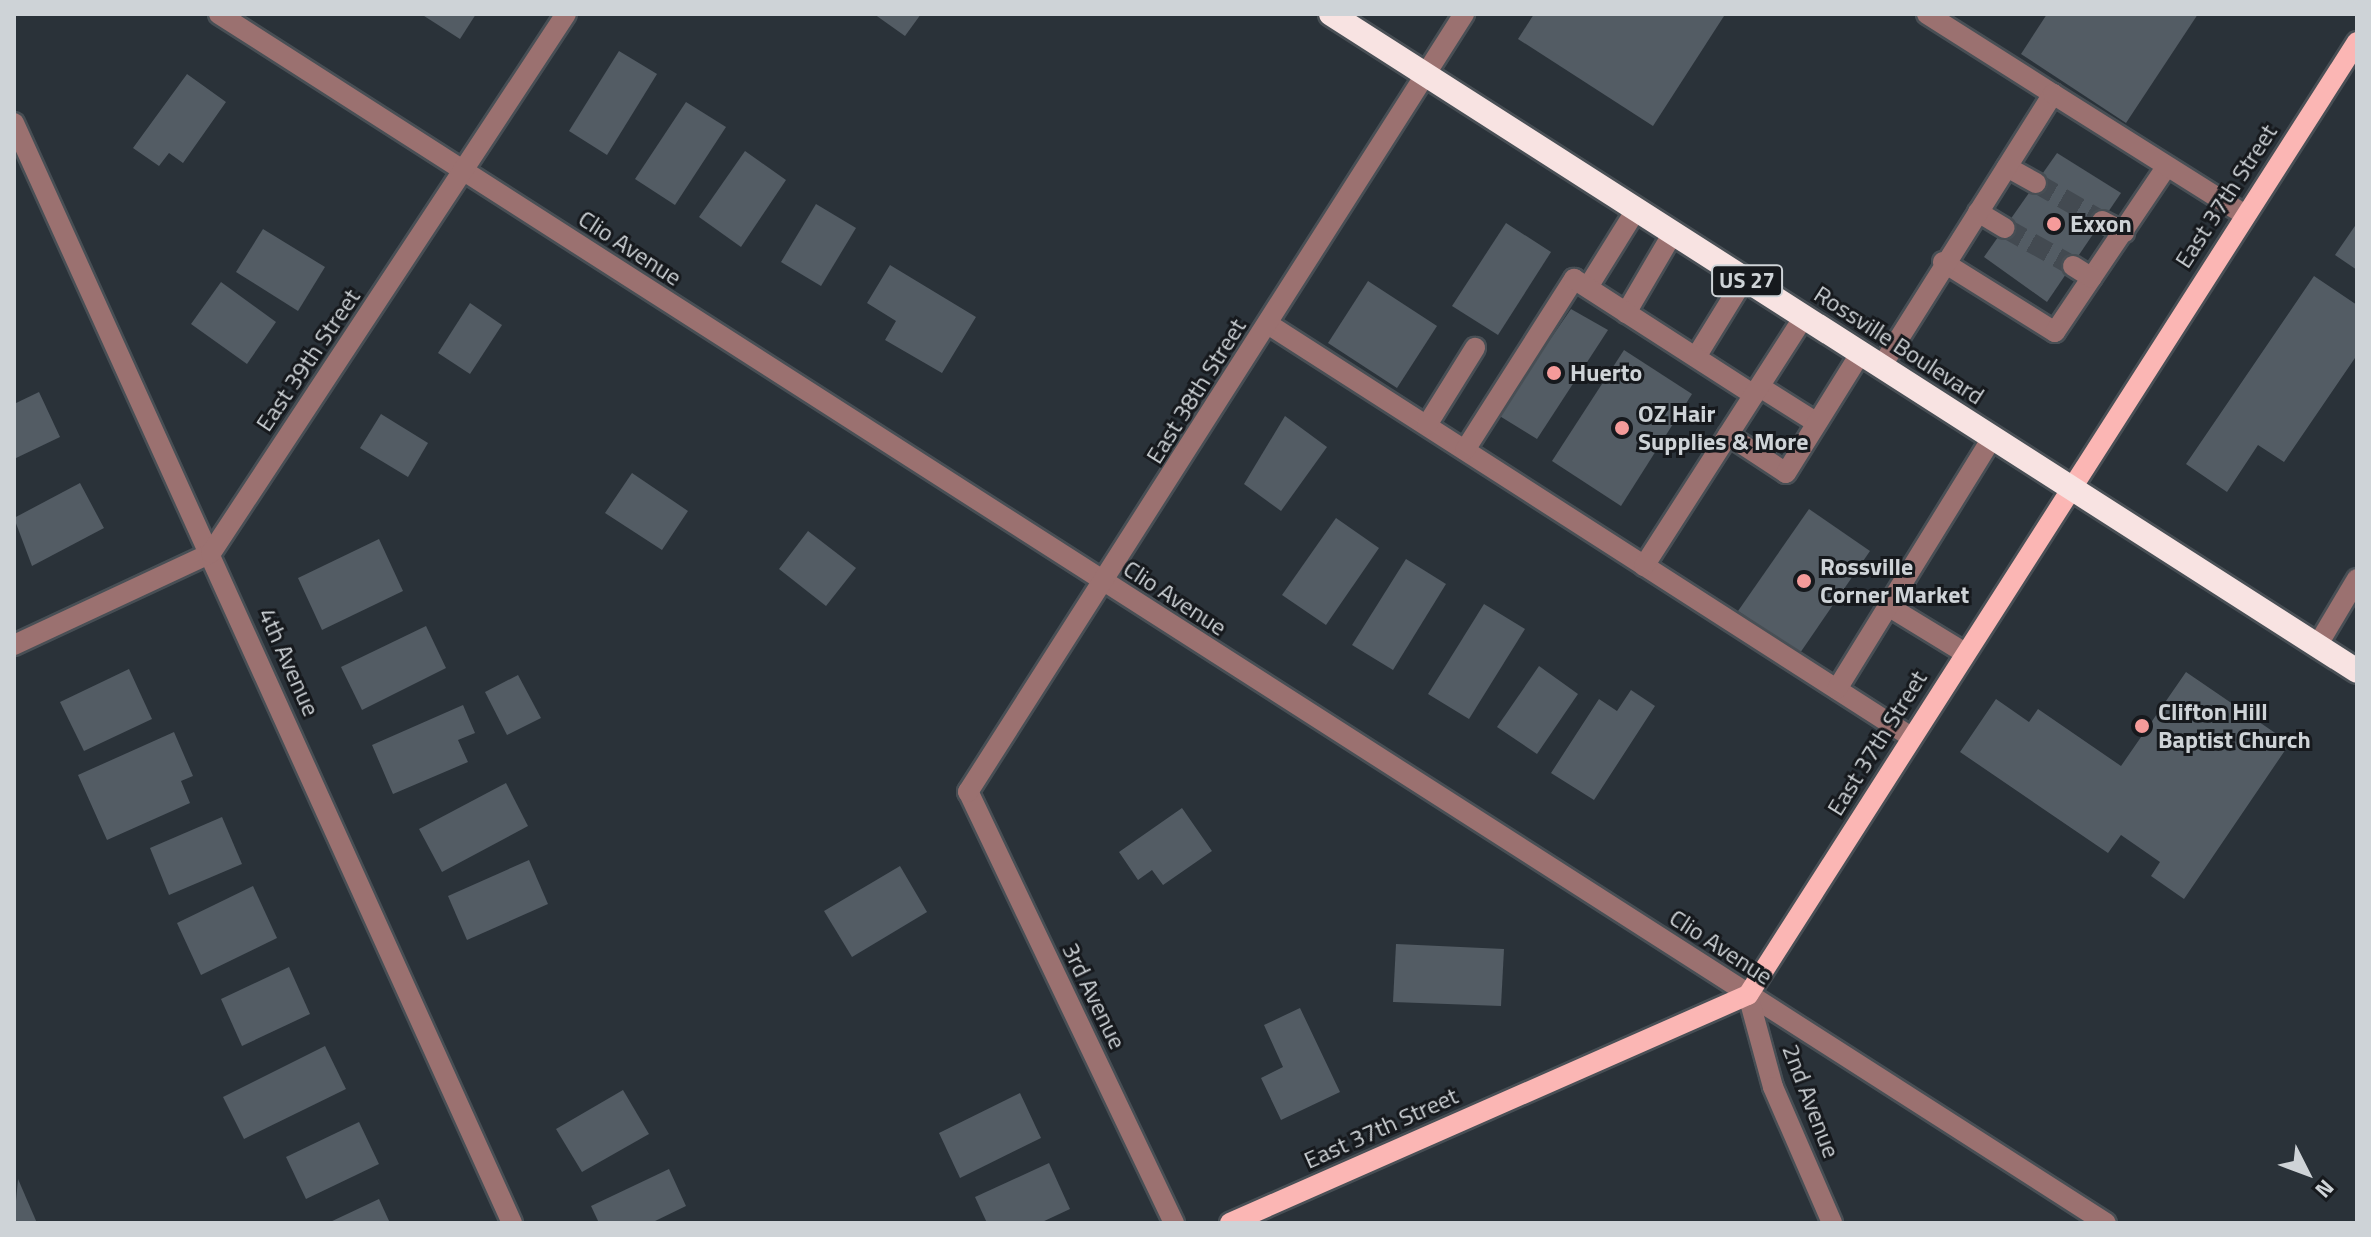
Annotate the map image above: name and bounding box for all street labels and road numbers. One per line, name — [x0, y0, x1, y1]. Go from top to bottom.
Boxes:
street label: East 37th Street — [2169, 119, 2283, 273]
street label: Clio Avenue — [573, 204, 687, 292]
road number: US 27 — [1711, 263, 1783, 299]
street label: Rossville Boulevard — [1809, 279, 1989, 411]
street label: East 39th Street — [250, 283, 366, 437]
street label: East 38th Street — [1140, 313, 1252, 469]
street label: Clio Avenue — [1118, 554, 1232, 642]
street label: 4th Avenue — [252, 604, 326, 720]
street label: East 37th Street — [1821, 665, 1933, 821]
street label: Clio Avenue — [1664, 903, 1778, 991]
street label: 3rd Avenue — [1056, 938, 1132, 1054]
street label: 2nd Avenue — [1776, 1040, 1846, 1162]
street label: East 37th Street — [1300, 1081, 1462, 1175]

